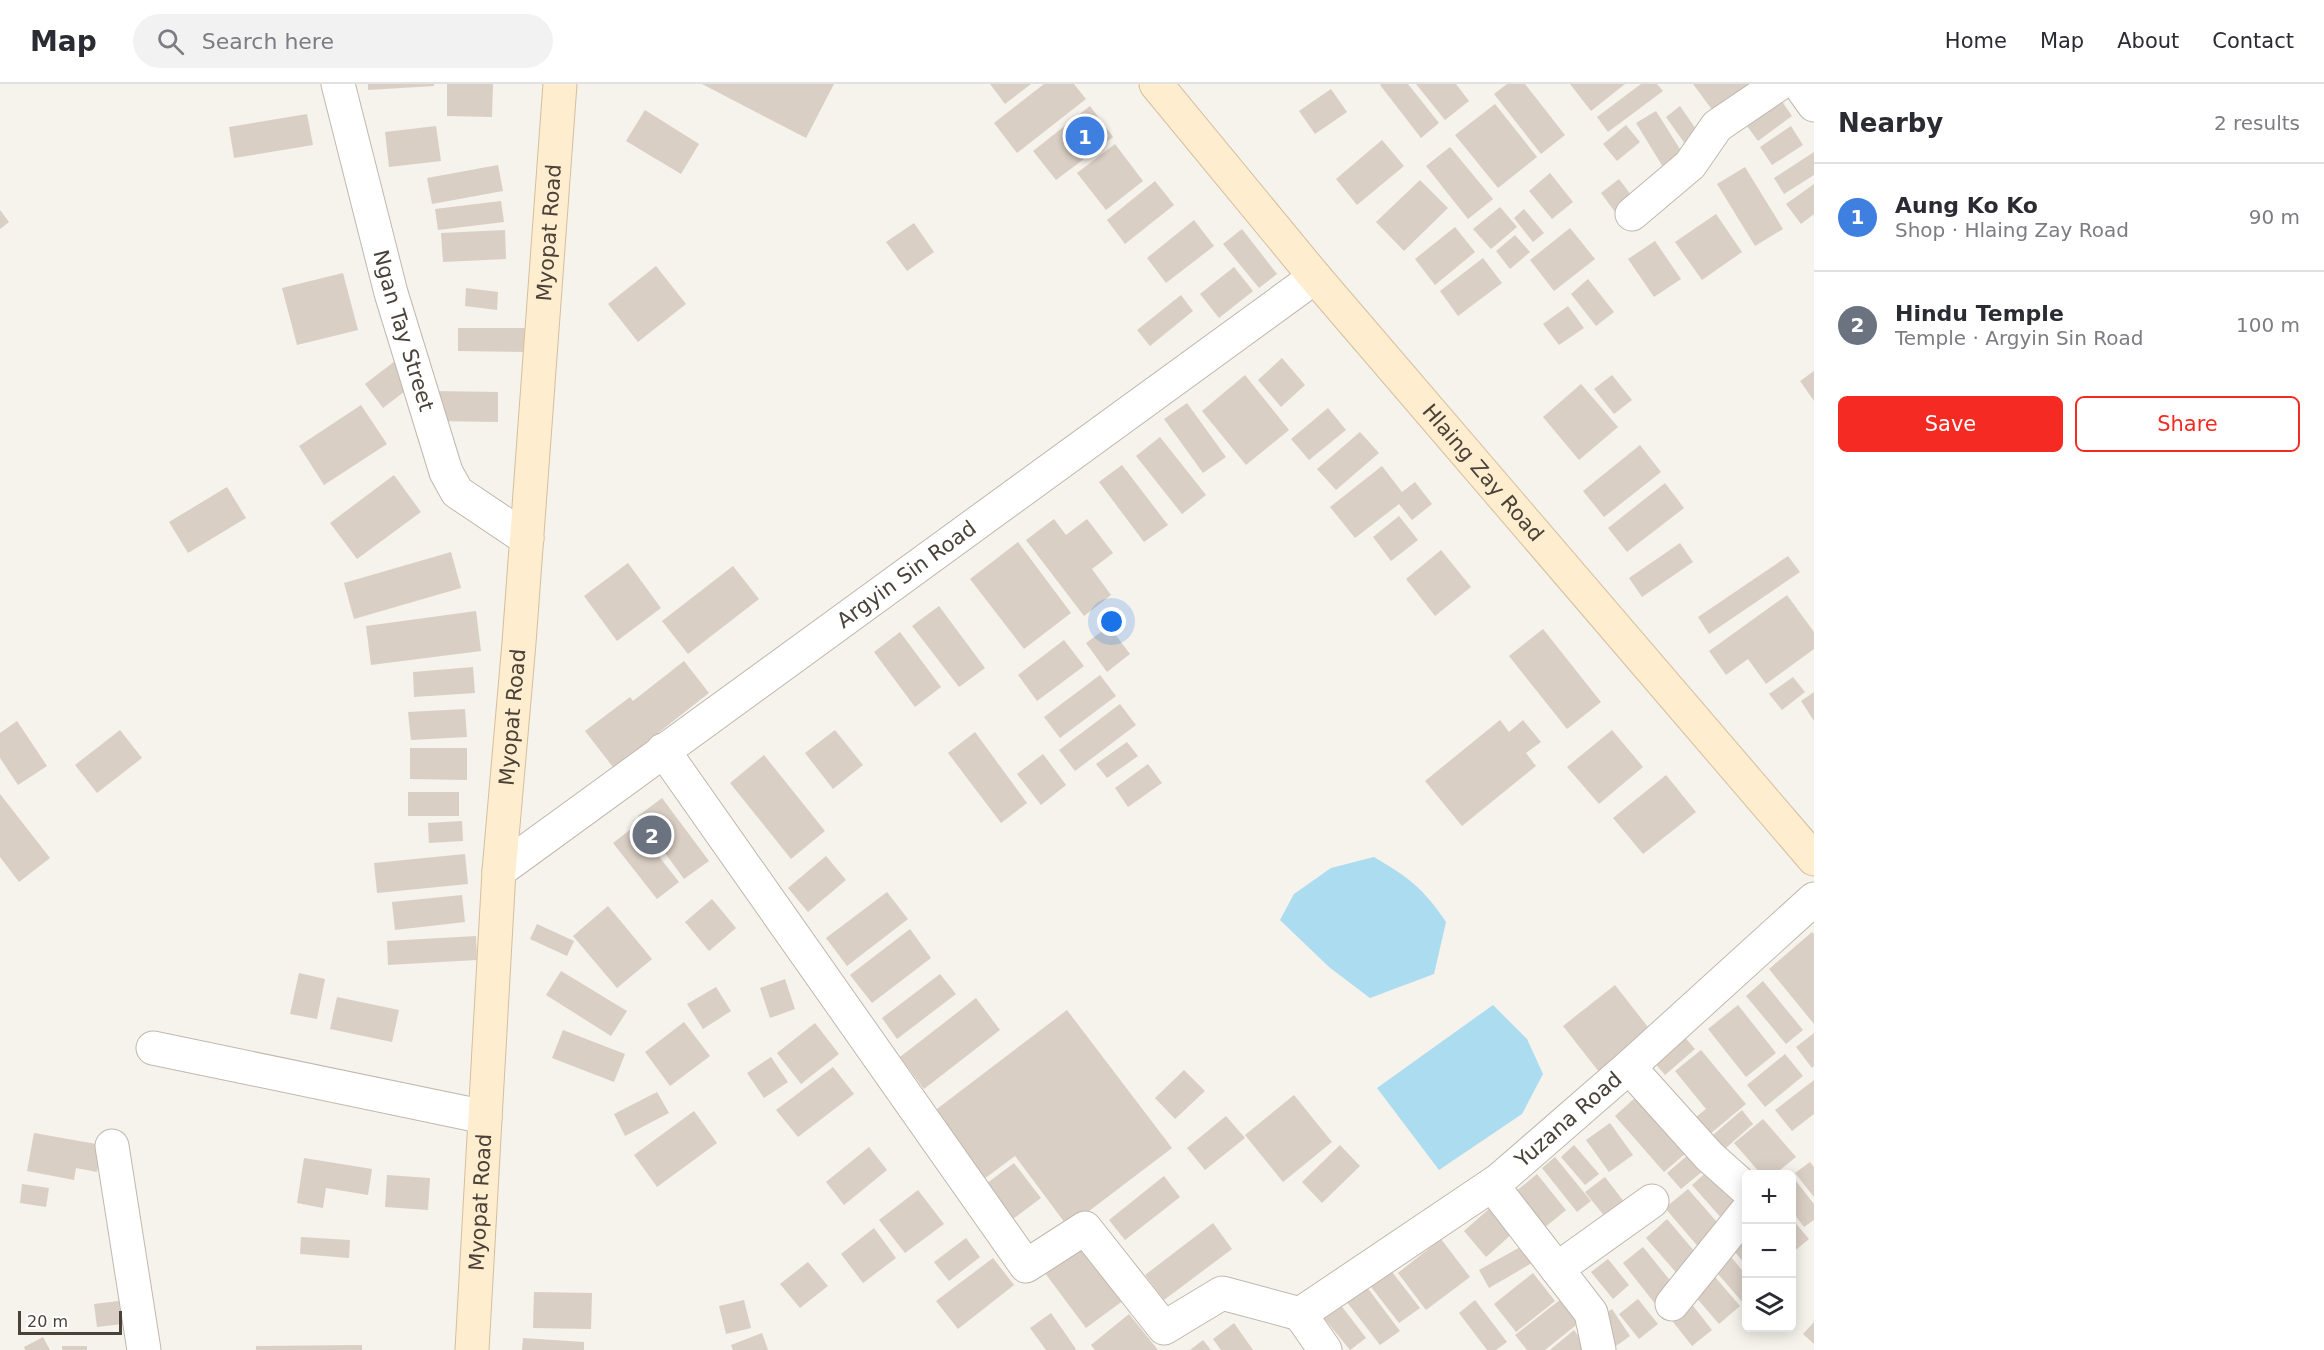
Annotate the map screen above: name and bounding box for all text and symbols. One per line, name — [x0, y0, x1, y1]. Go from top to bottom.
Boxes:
search box — [133, 14, 553, 68]
text: Map — [30, 25, 97, 58]
icon: search — [154, 25, 187, 58]
text: Search here — [202, 29, 334, 54]
text: Home — [1945, 29, 2007, 53]
text: Map — [2040, 29, 2084, 53]
text: About — [2117, 29, 2179, 53]
text: Contact — [2212, 29, 2294, 53]
text: Nearby — [1838, 108, 1943, 138]
text: 2 results — [2214, 111, 2300, 135]
pin: 1 — [1066, 113, 1104, 158]
street label: Myopat Road — [532, 163, 566, 302]
text: Aung Ko Ko — [1895, 193, 2038, 218]
text: 1 — [1851, 205, 1864, 229]
text: 90 m — [2249, 205, 2300, 229]
text: Shop · Hlaing Zay Road — [1895, 218, 2129, 242]
street label: Ngan Tay Street — [369, 247, 439, 414]
text: Hindu Temple — [1895, 301, 2064, 326]
text: 2 — [1851, 313, 1864, 337]
text: 100 m — [2236, 313, 2300, 337]
text: Temple · Argyin Sin Road — [1895, 326, 2143, 350]
button: Save — [1838, 396, 2063, 452]
button: Share — [2075, 396, 2300, 452]
street label: Hlaing Zay Road — [1418, 399, 1548, 546]
street label: Argyin Sin Road — [832, 516, 981, 633]
your location — [1097, 607, 1126, 636]
street label: Myopat Road — [495, 648, 530, 787]
pin: 2 — [632, 812, 672, 858]
street label: Yuzana Road — [1510, 1067, 1627, 1173]
street label: Myopat Road — [464, 1133, 496, 1271]
map controls — [1742, 1170, 1796, 1332]
button: + — [1742, 1170, 1796, 1224]
button: − — [1742, 1224, 1796, 1278]
button: layers — [1742, 1278, 1796, 1332]
scale bar — [18, 1308, 122, 1336]
text: 20 m — [27, 1312, 68, 1331]

